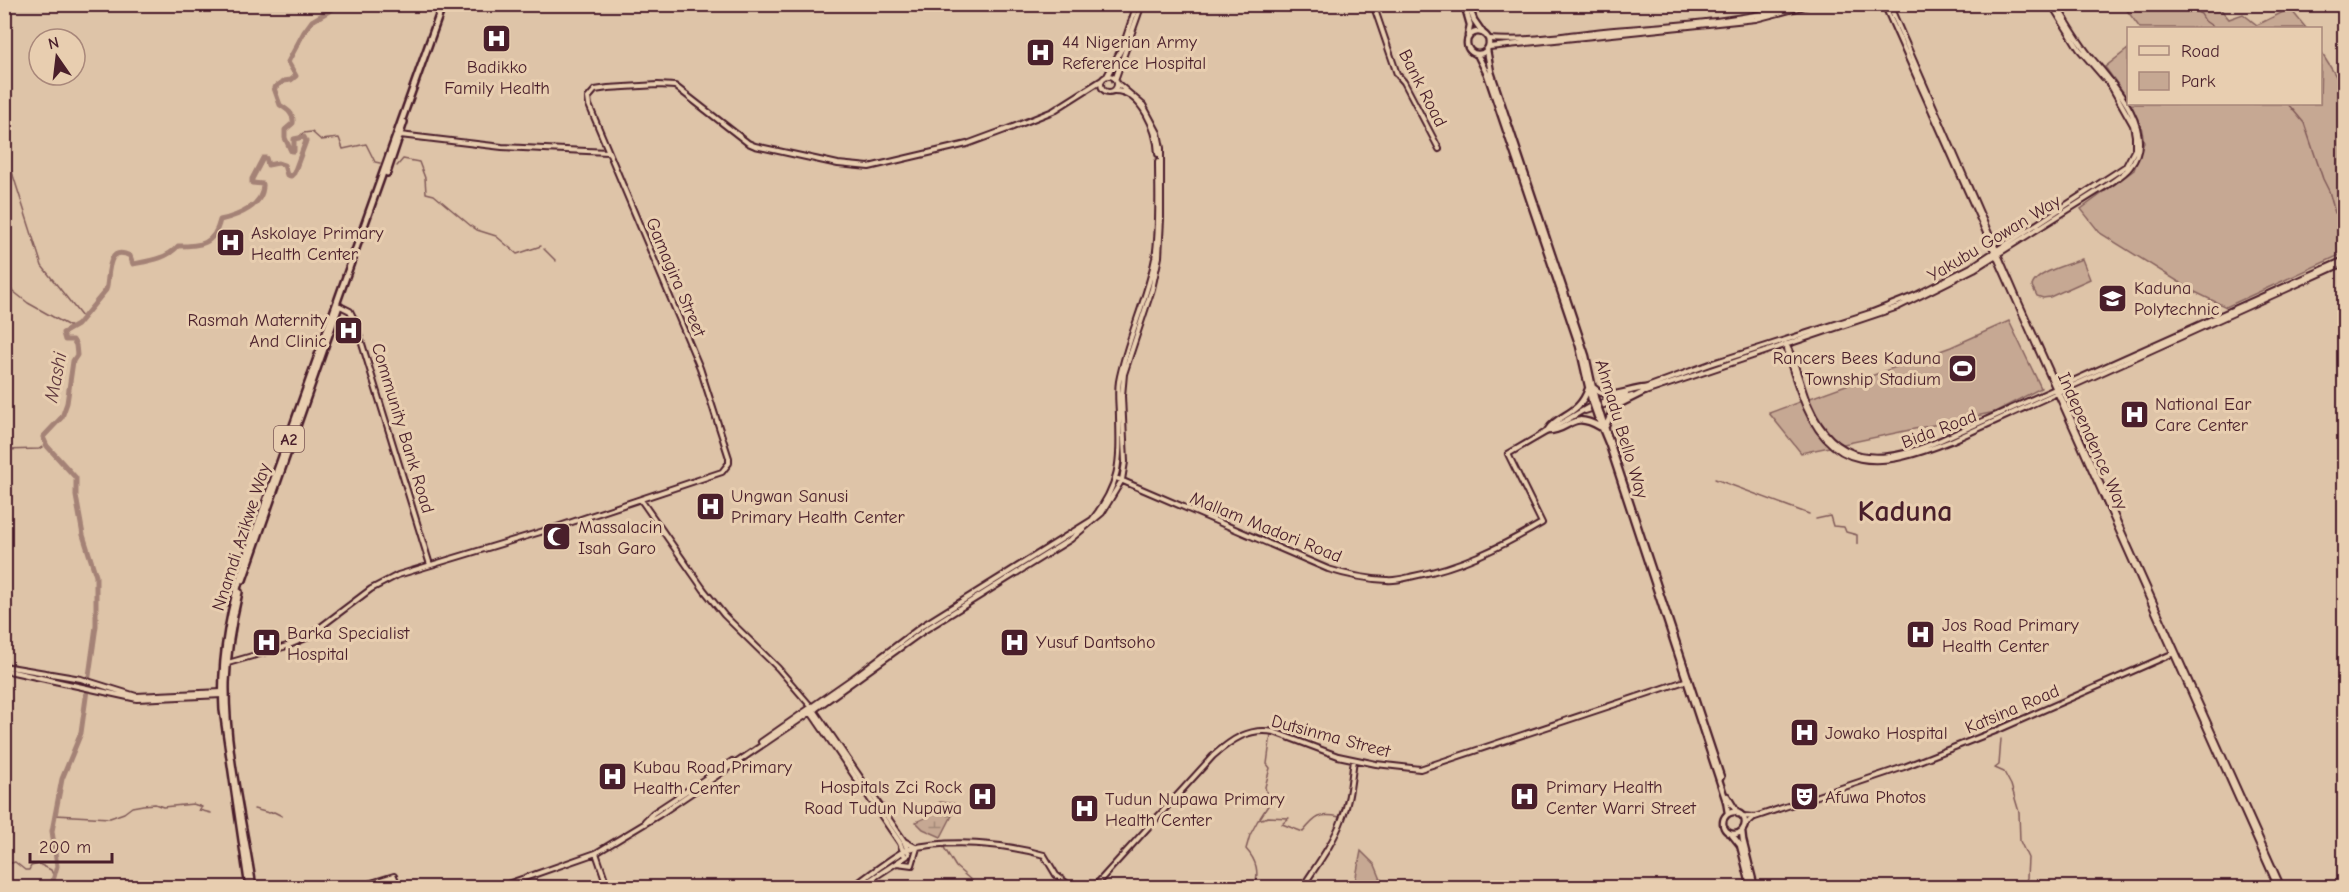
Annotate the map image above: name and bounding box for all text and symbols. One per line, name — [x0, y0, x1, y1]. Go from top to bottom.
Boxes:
hospital icon: Badikko Family Health — [481, 22, 513, 54]
north arrow — [27, 27, 87, 87]
legend — [2127, 27, 2322, 105]
place label: 44 Nigerian Army Reference Hospital — [1062, 32, 1206, 74]
text: N — [46, 33, 61, 53]
hospital icon: 44 Nigerian Army Reference Hospital — [1025, 36, 1057, 68]
text: Road — [2181, 41, 2220, 62]
street label: Bank Road — [1394, 46, 1451, 130]
place label: Badikko Family Health — [444, 57, 550, 99]
text: Park — [2181, 71, 2216, 92]
street label: Yakubu Gowan Way — [1924, 190, 2065, 286]
street label: Gamagira Street — [641, 215, 710, 341]
place label: Askolaye Primary Health Center — [251, 223, 384, 265]
hospital icon: Askolaye Primary Health Center — [214, 227, 246, 259]
place label: Kaduna Polytechnic — [2134, 278, 2220, 320]
school or university icon: Kaduna Polytechnic — [2097, 282, 2129, 314]
place label: Rasmah Maternity And Clinic — [187, 310, 328, 352]
hospital icon: Rasmah Maternity And Clinic — [332, 314, 364, 346]
street label: Community Bank Road — [367, 341, 438, 516]
place label: Rancers Bees Kaduna Township Stadium — [1773, 348, 1941, 390]
water label: Mashi — [39, 350, 72, 405]
sports icon: Rancers Bees Kaduna Township Stadium — [1946, 352, 1978, 384]
street label: Ahmadu Bello Way — [1590, 357, 1653, 502]
street label: Independence Way — [2053, 369, 2133, 514]
place label: National Ear Care Center — [2155, 394, 2252, 436]
hospital icon: National Ear Care Center — [2118, 398, 2150, 430]
street label: Bida Road — [1899, 406, 1980, 453]
road number: A2 — [274, 426, 304, 452]
street label: Nnamdi Azikwe Way — [208, 460, 276, 614]
place label: Ungwan Sanusi Primary Health Center — [731, 486, 905, 528]
street label: Mallam Madori Road — [1187, 487, 1345, 568]
hospital icon: Ungwan Sanusi Primary Health Center — [694, 490, 726, 522]
district label: Kaduna — [1858, 494, 1952, 529]
place label: Massalacin Isah Garo — [578, 517, 663, 559]
mosque icon: Massalacin Isah Garo — [541, 521, 573, 553]
place label: Jos Road Primary Health Center — [1942, 615, 2080, 657]
hospital icon: Jos Road Primary Health Center — [1905, 619, 1937, 651]
place label: Barka Specialist Hospital — [287, 623, 410, 665]
hospital icon: Yusuf Dantsoho — [999, 626, 1031, 658]
hospital icon: Barka Specialist Hospital — [250, 627, 282, 659]
place label: Yusuf Dantsoho — [1036, 632, 1155, 653]
street label: Katsina Road — [1962, 680, 2062, 739]
street label: Dutsinma Street — [1269, 710, 1394, 763]
hospital icon: Jowako Hospital — [1788, 717, 1820, 749]
place label: Jowako Hospital — [1825, 723, 1948, 744]
place label: Kubau Road Primary Health Center — [633, 757, 793, 799]
hospital icon: Kubau Road Primary Health Center — [596, 761, 628, 793]
place label: Hospitals Zci Rock Road Tudun Nupawa — [804, 777, 962, 819]
place label: Primary Health Center Warri Street — [1546, 777, 1697, 819]
hospital icon: Hospitals Zci Rock Road Tudun Nupawa — [967, 781, 999, 813]
hospital icon: Primary Health Center Warri Street — [1509, 781, 1541, 813]
theatre icon: Afuwa Photos — [1788, 781, 1820, 813]
place label: Afuwa Photos — [1825, 787, 1926, 808]
place label: Tudun Nupawa Primary Health Center — [1105, 789, 1286, 831]
hospital icon: Tudun Nupawa Primary Health Center — [1068, 793, 1100, 825]
scale bar — [30, 826, 112, 864]
text: 200 m — [39, 837, 91, 858]

